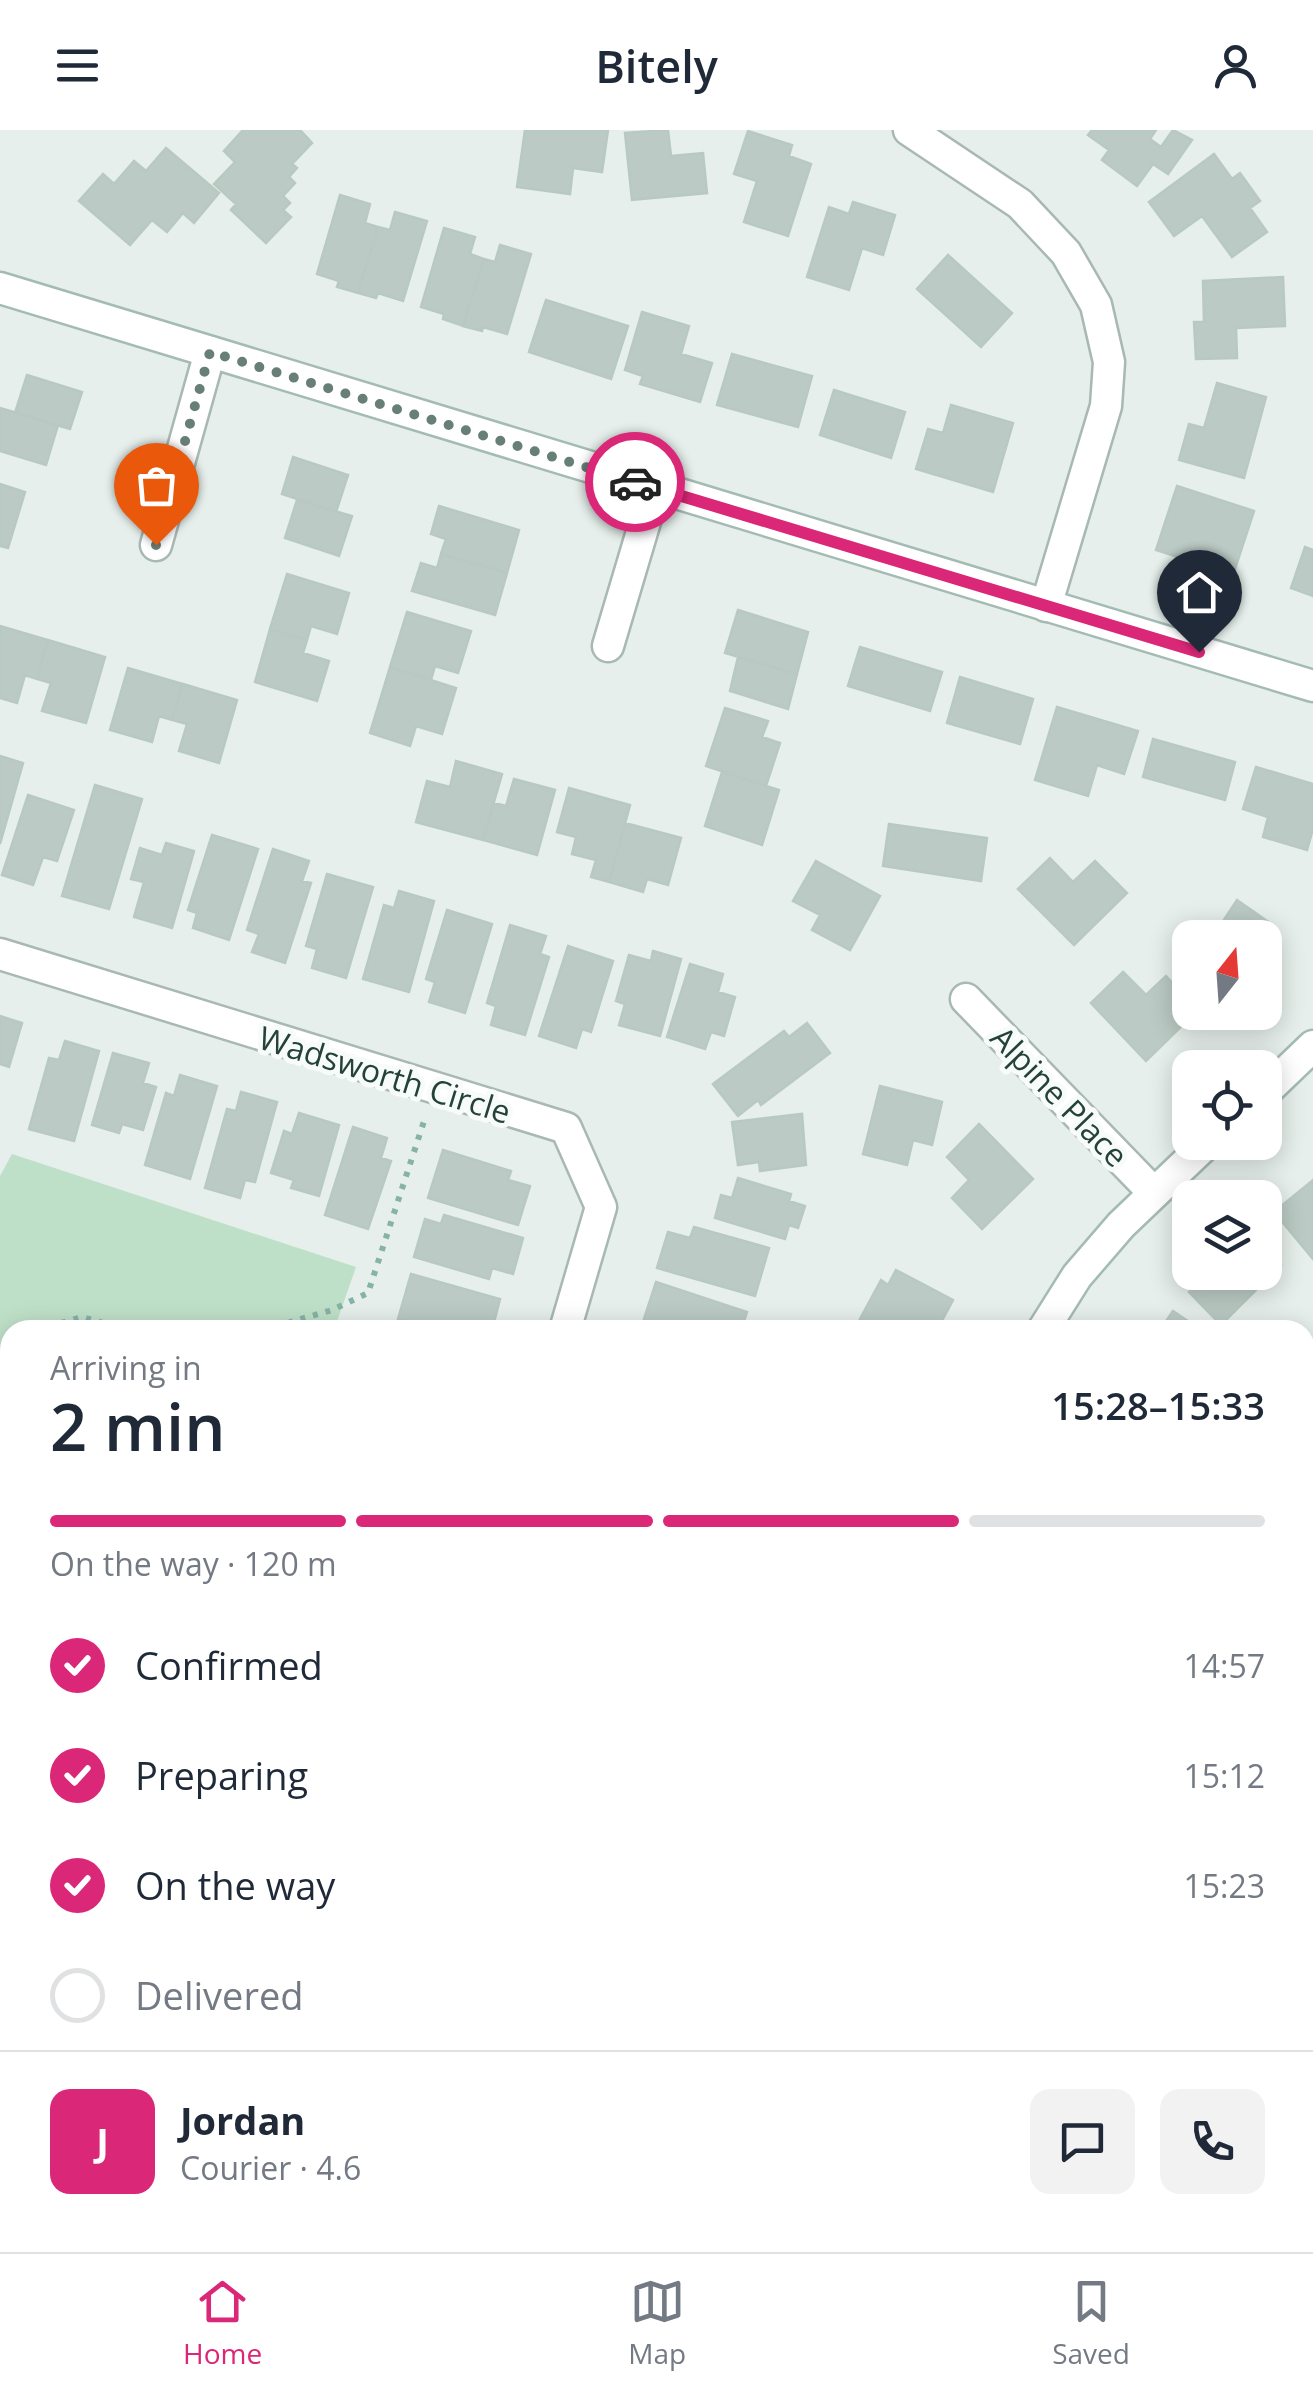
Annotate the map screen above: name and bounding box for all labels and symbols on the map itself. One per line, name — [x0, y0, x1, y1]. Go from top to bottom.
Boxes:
courier — [585, 432, 685, 532]
pin — [114, 443, 199, 546]
pin — [1157, 550, 1242, 653]
north arrow — [1172, 920, 1282, 1030]
street label: Wadsworth Circle — [254, 1015, 516, 1133]
street label: Alpine Place — [982, 1016, 1138, 1176]

